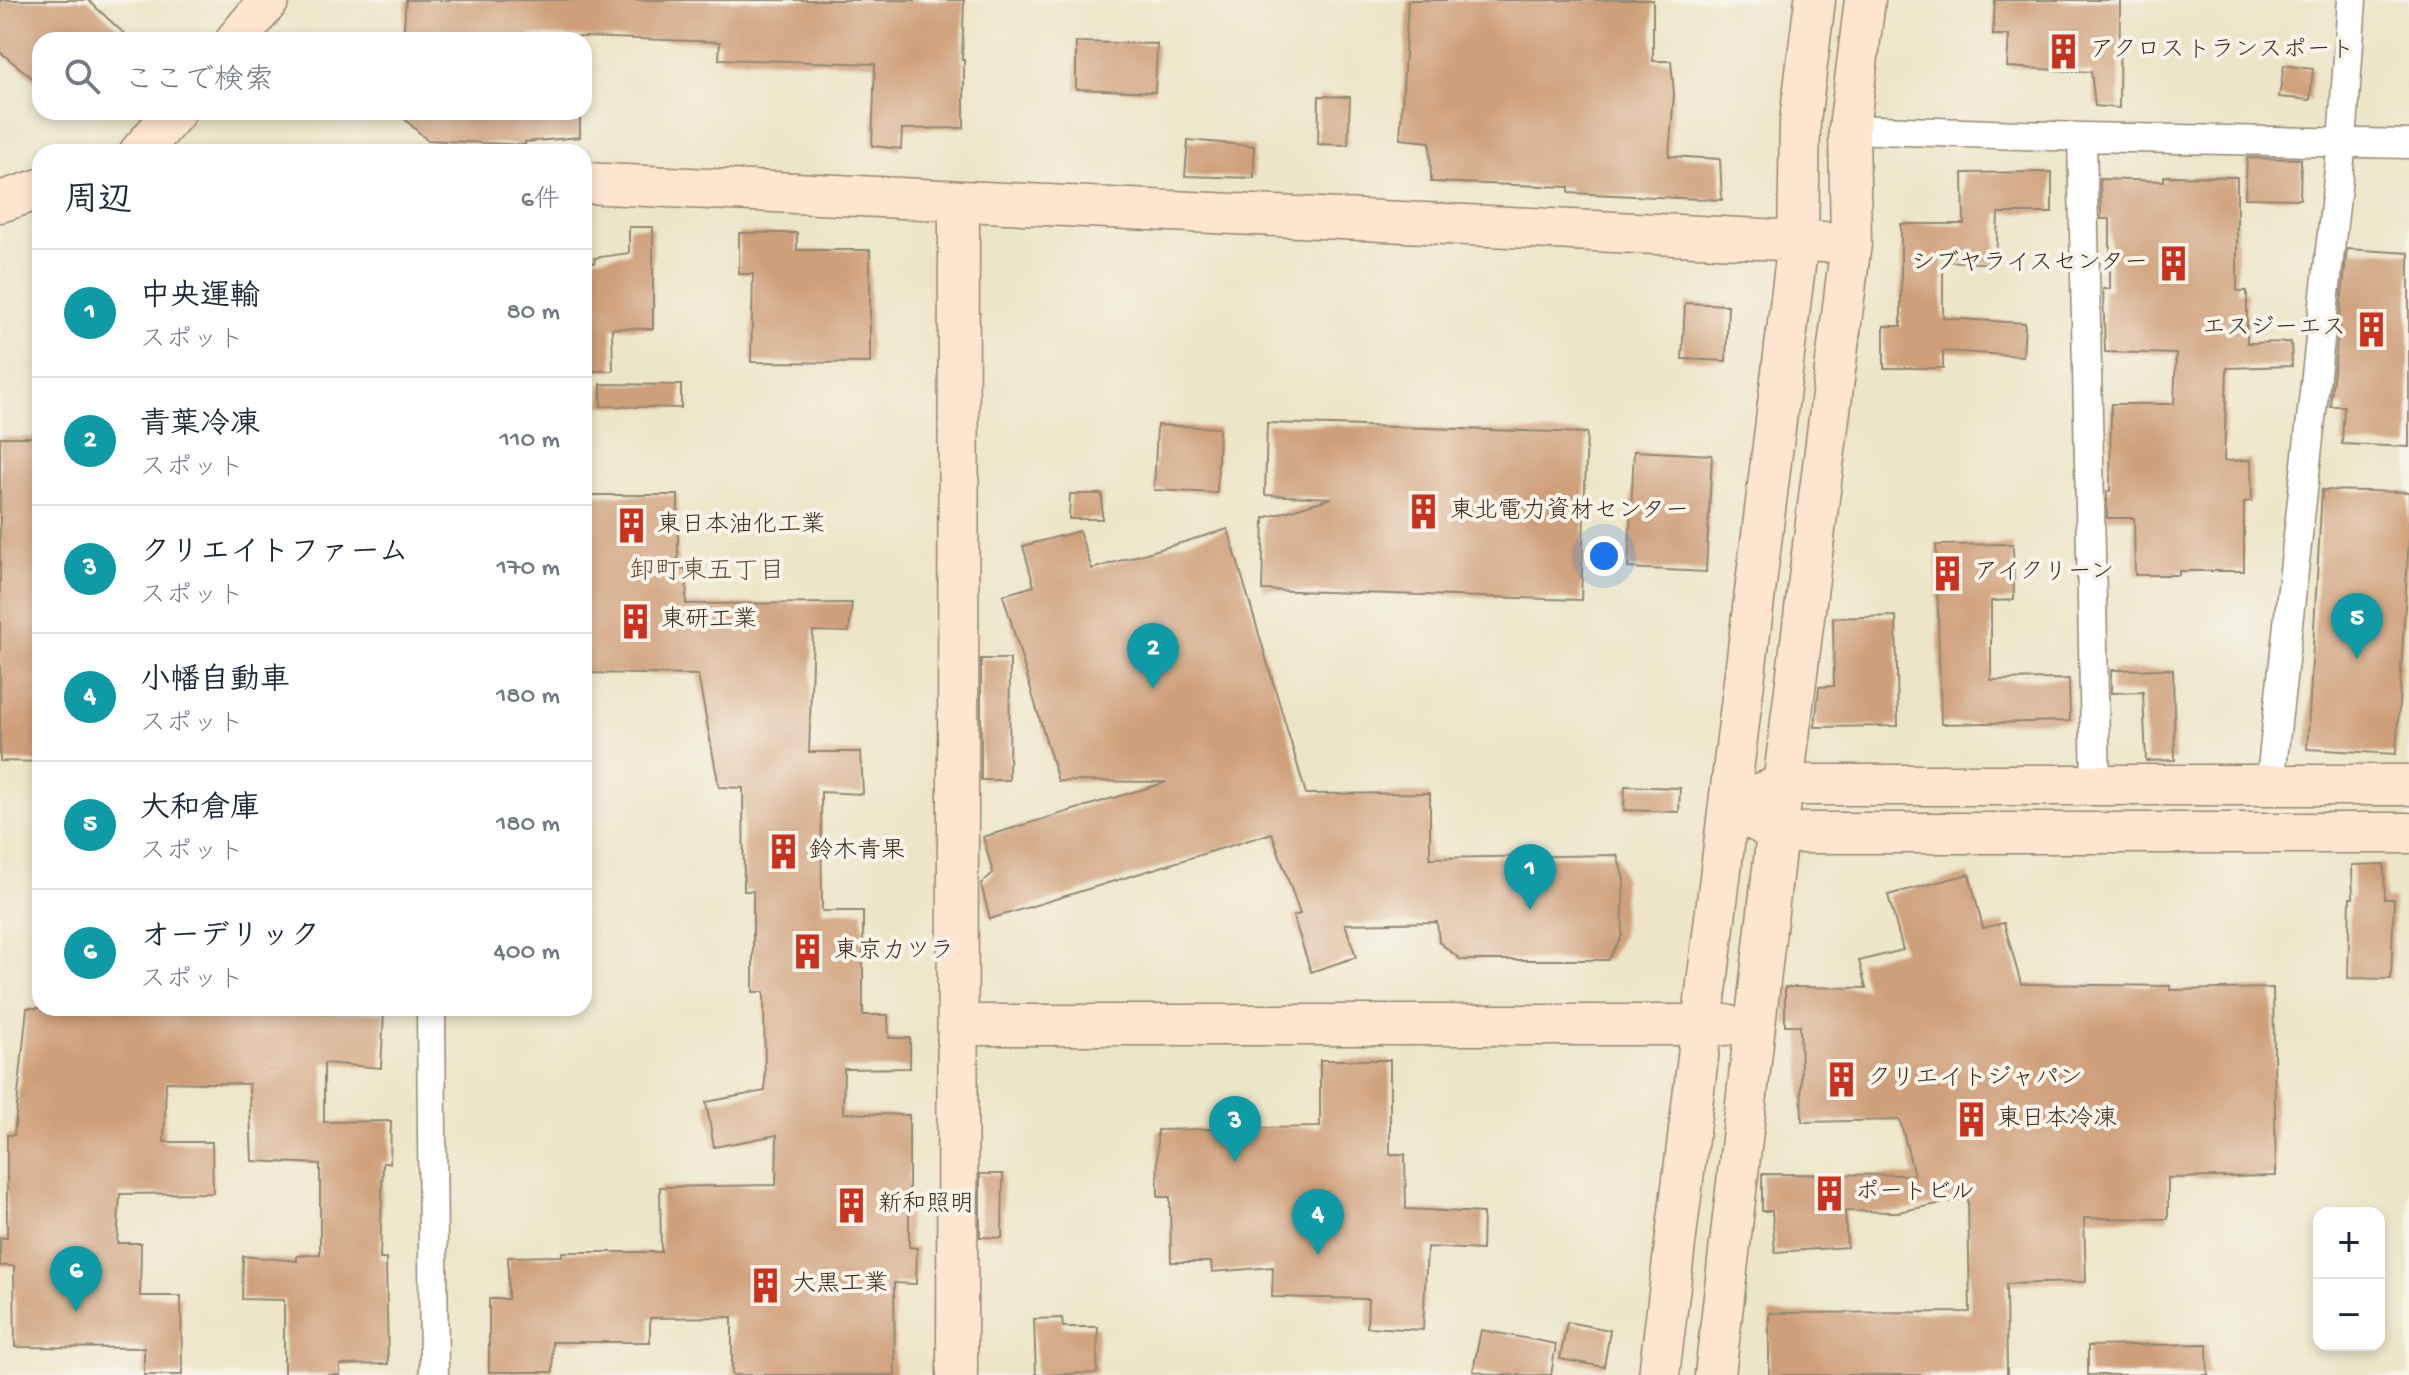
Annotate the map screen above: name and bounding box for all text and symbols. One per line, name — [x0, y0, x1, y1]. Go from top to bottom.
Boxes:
search box — [32, 32, 592, 120]
building icon: アクロストランスポート — [2045, 32, 2083, 70]
place label: アクロストランスポート — [2090, 37, 2354, 66]
icon: search — [60, 54, 104, 98]
text: ここで検索 — [124, 65, 274, 100]
text: 周辺 — [64, 183, 132, 223]
text: 6件 — [521, 186, 560, 217]
building icon: シブヤライスセンター — [2155, 245, 2193, 283]
place label: シブヤライスセンター — [1911, 250, 2148, 279]
text: 中央運輸 — [140, 281, 260, 316]
text: 1 — [85, 298, 95, 329]
text: 80 m — [506, 298, 560, 329]
building icon: エスジーエス — [2353, 310, 2391, 348]
place label: エスジーエス — [2202, 315, 2346, 344]
text: スポット — [140, 326, 244, 357]
text: 青葉冷凍 — [140, 409, 260, 444]
text: 2 — [84, 426, 96, 457]
text: 110 m — [500, 426, 560, 457]
text: スポット — [140, 454, 244, 485]
building icon: 東北電力資材センター — [1405, 493, 1443, 531]
place label: 東北電力資材センター — [1450, 496, 1689, 527]
building icon: 東日本油化工業 — [612, 507, 650, 545]
place label: 東日本油化工業 — [657, 511, 825, 541]
your location — [1584, 536, 1624, 576]
text: クリエイトファーム — [140, 537, 409, 572]
text: 3 — [83, 554, 97, 585]
text: 170 m — [497, 554, 560, 585]
building icon: アイクリーン — [1929, 554, 1967, 592]
district label: 卸町東五丁目 — [629, 556, 785, 589]
place label: アイクリーン — [1974, 559, 2114, 588]
text: スポット — [140, 582, 244, 613]
pin: 5 — [2331, 593, 2383, 659]
building icon: 東研工業 — [616, 602, 654, 640]
place label: 東研工業 — [661, 606, 757, 636]
pin: 2 — [1127, 623, 1179, 689]
text: 小幡自動車 — [140, 665, 290, 700]
text: 4 — [84, 682, 96, 713]
text: 180 m — [496, 682, 560, 713]
text: スポット — [140, 710, 244, 741]
text: 大和倉庫 — [140, 793, 260, 828]
text: 5 — [83, 810, 97, 841]
text: 180 m — [496, 810, 560, 841]
building icon: 鈴木青果 — [764, 833, 802, 871]
place label: 鈴木青果 — [809, 837, 905, 867]
text: スポット — [140, 838, 244, 869]
pin: 1 — [1504, 844, 1556, 910]
text: オーデリック — [140, 921, 320, 956]
building icon: 東京カツラ — [789, 933, 827, 971]
place label: 東京カツラ — [834, 937, 954, 967]
text: 6 — [83, 938, 97, 969]
text: 400 m — [494, 938, 560, 969]
text: スポット — [140, 966, 244, 997]
building icon: クリエイトジャパン — [1822, 1060, 1860, 1098]
place label: クリエイトジャパン — [1867, 1065, 2083, 1094]
pin: 3 — [1209, 1096, 1261, 1162]
building icon: 東日本冷凍 — [1952, 1101, 1990, 1139]
place label: 東日本冷凍 — [1997, 1105, 2117, 1135]
building icon: ポートビル — [1810, 1174, 1848, 1212]
place label: ポートビル — [1855, 1179, 1975, 1208]
building icon: 新和照明 — [833, 1186, 871, 1224]
pin: 4 — [1292, 1189, 1344, 1255]
place label: 新和照明 — [878, 1191, 974, 1220]
map controls — [2313, 1207, 2385, 1351]
button: + — [2313, 1207, 2385, 1279]
pin: 6 — [50, 1246, 102, 1312]
building icon: 大黒工業 — [747, 1266, 785, 1304]
place label: 大黒工業 — [792, 1270, 888, 1300]
button: − — [2313, 1279, 2385, 1351]

